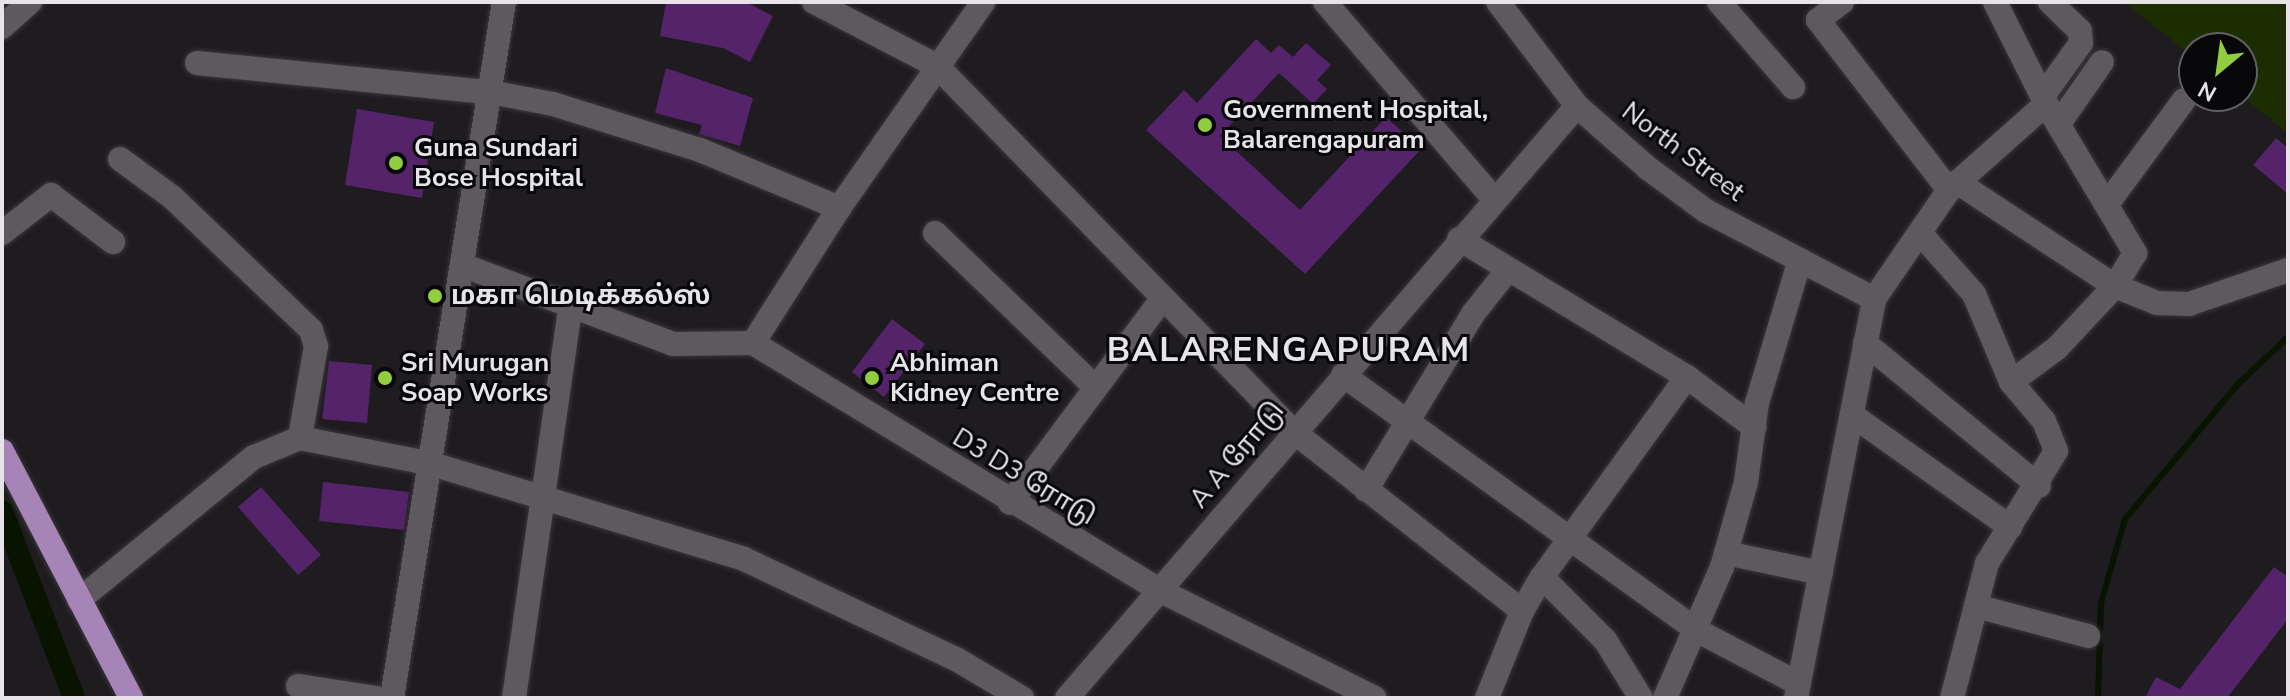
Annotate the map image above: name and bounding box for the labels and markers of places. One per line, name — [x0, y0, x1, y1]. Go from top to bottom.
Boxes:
place label: Government Hospital, Balarengapuram — [1223, 94, 1488, 156]
marker: Government Hospital, Balarengapuram — [1194, 114, 1216, 136]
place label: Guna Sundari Bose Hospital — [414, 132, 583, 194]
marker: Guna Sundari Bose Hospital — [385, 152, 407, 174]
place label: மகா மெடிக்கல்ஸ் — [451, 280, 710, 312]
marker: மகா மெடிக்கல்ஸ் — [426, 287, 444, 305]
place label: Sri Murugan Soap Works — [401, 347, 549, 408]
place label: Abhiman Kidney Centre — [890, 347, 1059, 408]
marker: Abhiman Kidney Centre — [861, 367, 883, 389]
marker: Sri Murugan Soap Works — [376, 369, 394, 387]

